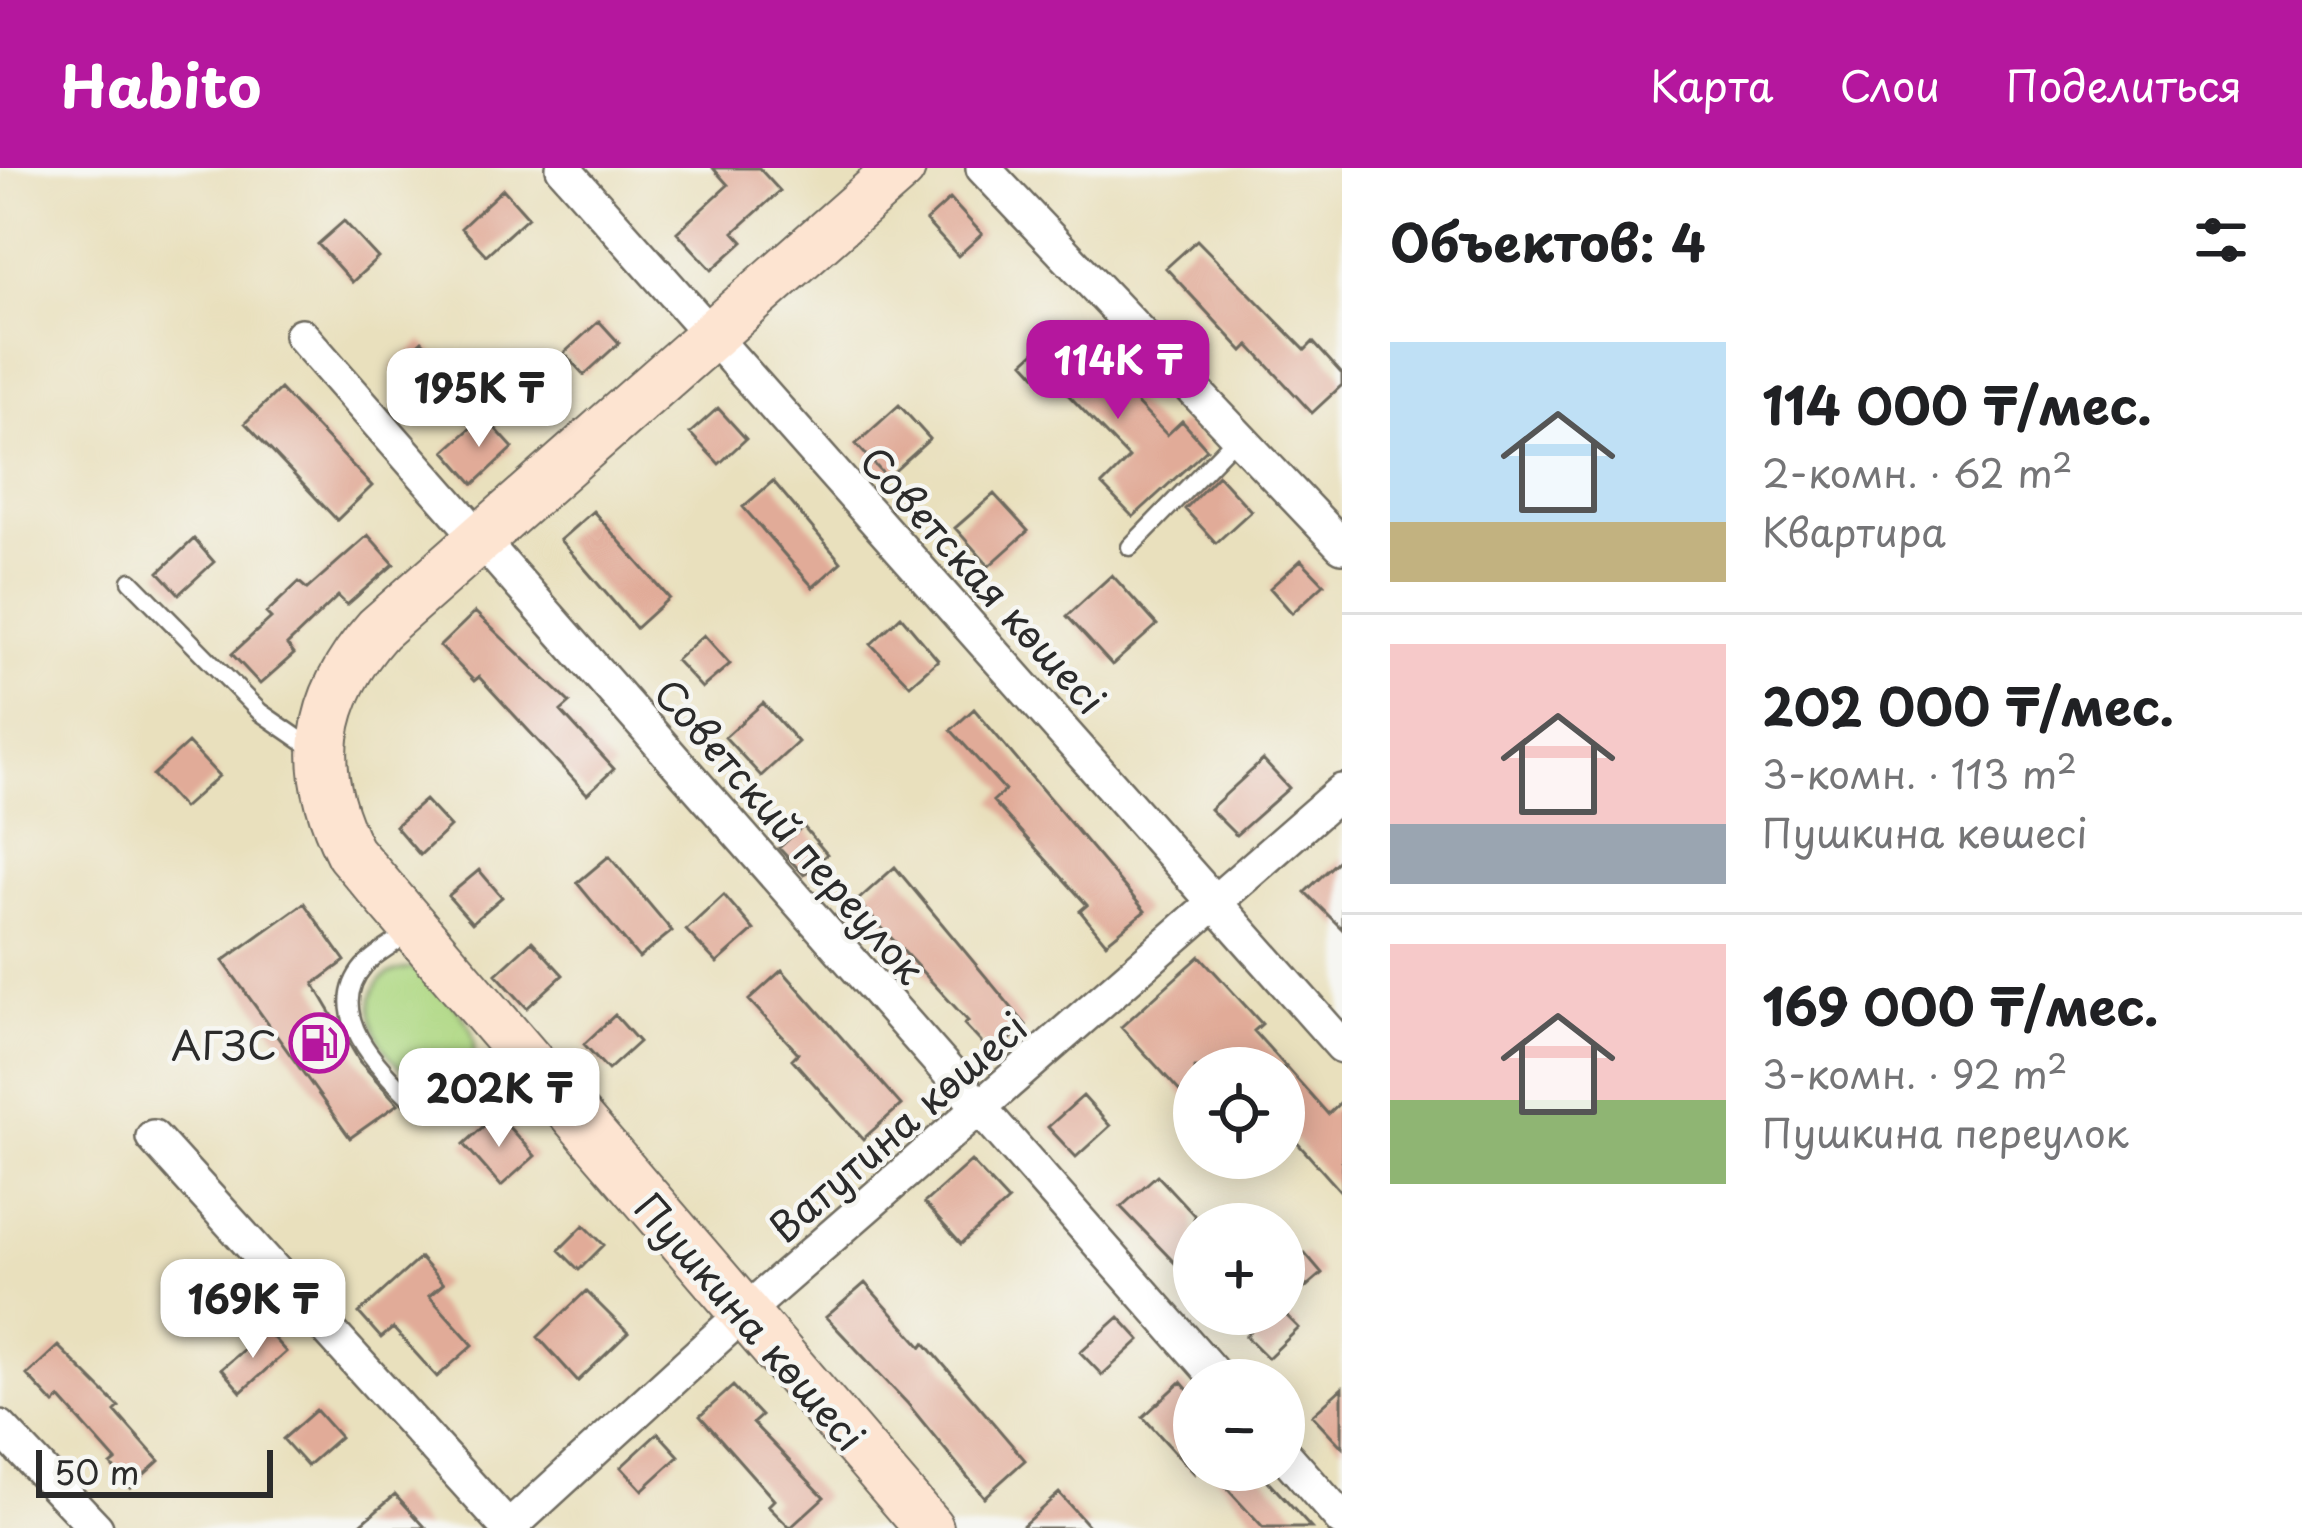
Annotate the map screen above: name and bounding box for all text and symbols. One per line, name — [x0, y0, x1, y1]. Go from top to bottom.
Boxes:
text: Habito — [60, 41, 261, 127]
text: Карта — [1650, 53, 1773, 116]
text: Слои — [1839, 53, 1940, 116]
text: Поделиться — [2006, 53, 2242, 116]
text: Объектов: 4 — [1390, 202, 1706, 279]
icon: filters — [2188, 207, 2254, 273]
pin: 114K ₸ — [1020, 320, 1216, 422]
text: 114K ₸ — [1053, 329, 1183, 388]
pin: 195K ₸ — [381, 348, 577, 450]
text: 195K ₸ — [414, 357, 544, 416]
text: 114 000 ₸/мес. — [1762, 365, 2152, 442]
icon: home — [1486, 390, 1630, 534]
street label: Советская көшесі — [847, 432, 1121, 726]
text: 2-комн. · 62 m² — [1762, 442, 2073, 501]
text: Квартира — [1762, 501, 1946, 560]
street label: Советский переулок — [642, 664, 941, 996]
text: 202 000 ₸/мес. — [1762, 666, 2174, 743]
icon: home — [1486, 692, 1630, 836]
text: 3-комн. · 113 m² — [1762, 743, 2077, 802]
text: Пушкина көшесі — [1762, 802, 2087, 861]
text: 169 000 ₸/мес. — [1762, 966, 2159, 1043]
icon: home — [1486, 992, 1630, 1136]
street label: Ватутина көшесі — [755, 997, 1039, 1255]
fuel station icon: АГЗС — [288, 1012, 350, 1074]
place label: АГЗС — [171, 1014, 277, 1073]
text: 3-комн. · 92 m² — [1762, 1043, 2068, 1102]
map controls — [1173, 1047, 1305, 1491]
button: locate — [1173, 1047, 1305, 1179]
pin: 202K ₸ — [401, 1048, 597, 1150]
text: 202K ₸ — [425, 1057, 573, 1116]
text: Пушкина переулок — [1762, 1102, 2129, 1161]
street label: Пушкина көшесі — [622, 1179, 880, 1463]
button: + — [1173, 1203, 1305, 1335]
pin: 169K ₸ — [155, 1259, 351, 1361]
text: 169K ₸ — [187, 1268, 319, 1327]
button: − — [1173, 1359, 1305, 1491]
scale bar — [36, 1444, 273, 1497]
text: 50 m — [54, 1446, 140, 1496]

